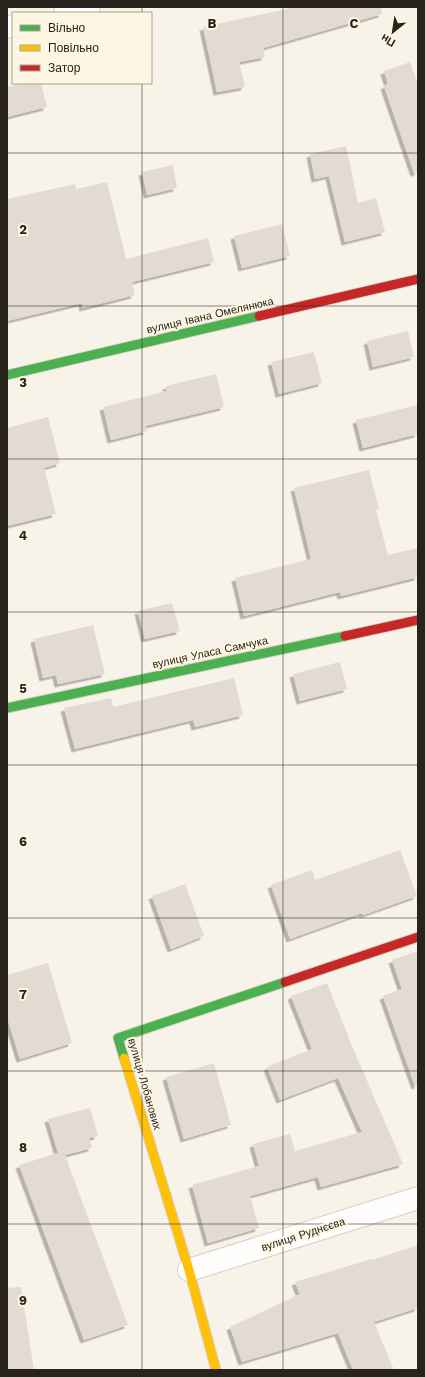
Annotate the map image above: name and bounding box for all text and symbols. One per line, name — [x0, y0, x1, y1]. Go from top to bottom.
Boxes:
legend — [12, 12, 152, 84]
north arrow — [373, 12, 413, 52]
text: B — [208, 16, 217, 31]
text: C — [350, 16, 359, 31]
text: Вільно — [48, 21, 86, 35]
text: Пн — [379, 31, 398, 49]
text: Повільно — [48, 41, 99, 55]
text: Затор — [48, 61, 81, 75]
text: 2 — [19, 222, 27, 237]
street label: вулиця Івана Омелянюка — [145, 294, 276, 336]
text: 3 — [19, 375, 27, 390]
text: 4 — [19, 528, 28, 543]
street label: вулиця Уласа Самчука — [151, 634, 270, 671]
text: 5 — [19, 681, 27, 696]
text: 6 — [19, 834, 27, 849]
text: 7 — [19, 987, 27, 1002]
street label: вулиця Лобанових — [125, 1037, 164, 1132]
text: 8 — [19, 1140, 27, 1155]
street label: вулиця Руднєєва — [260, 1215, 348, 1254]
text: 9 — [19, 1293, 27, 1308]

